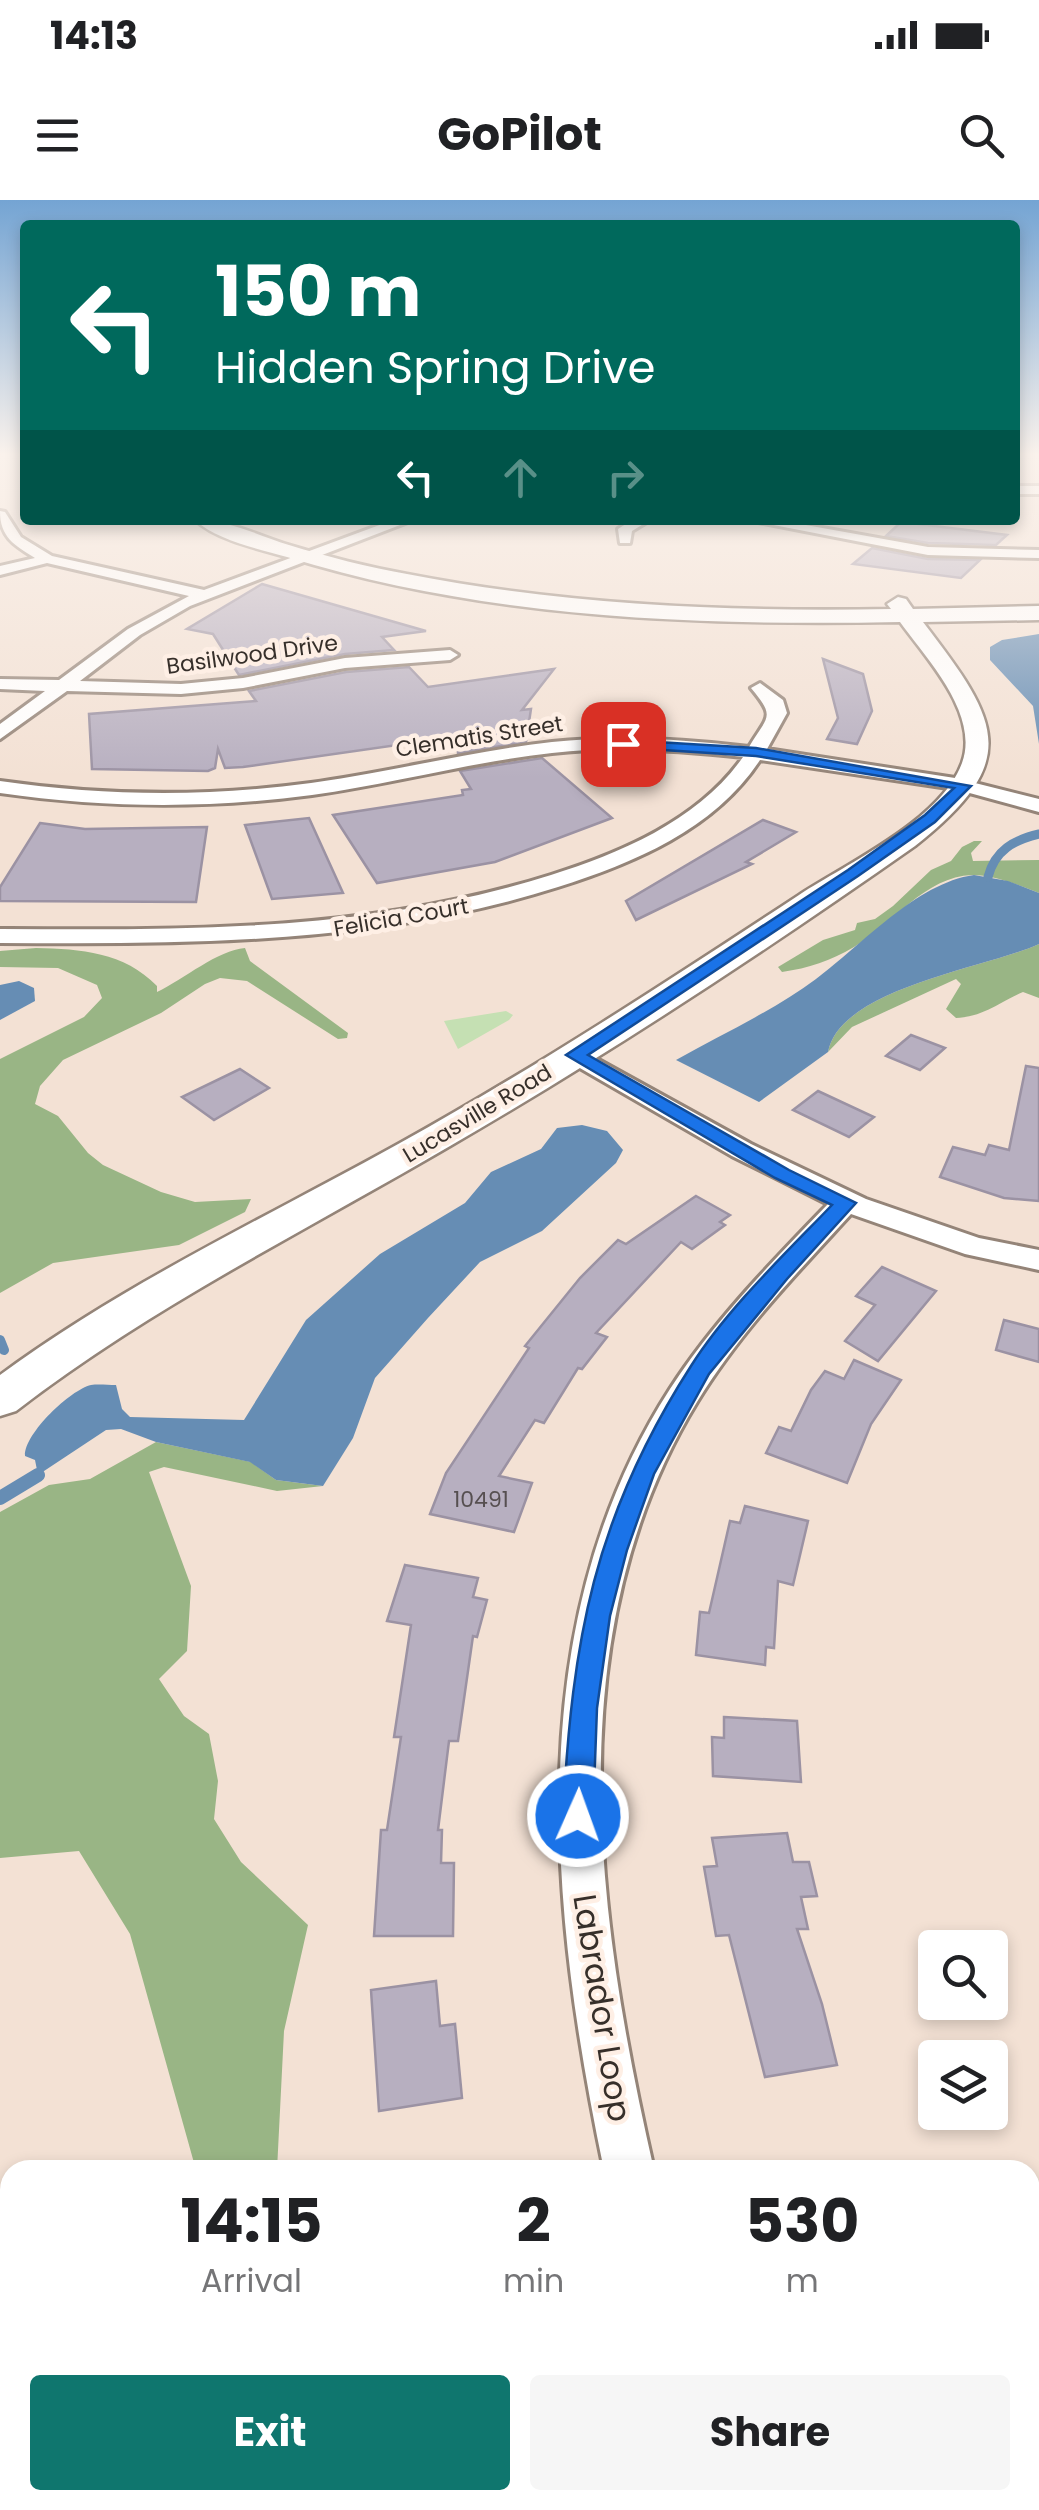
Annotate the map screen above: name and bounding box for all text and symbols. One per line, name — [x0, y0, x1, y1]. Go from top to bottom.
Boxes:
text: 14:13 — [50, 9, 138, 62]
text: GoPilot — [437, 103, 602, 166]
icon: menu — [30, 108, 85, 163]
icon: search — [954, 108, 1009, 163]
text: 150 m — [215, 242, 421, 341]
icon: left — [50, 260, 180, 390]
text: Hidden Spring Drive — [215, 336, 656, 399]
icon: left — [388, 450, 443, 505]
icon: ahead — [493, 450, 548, 505]
icon: right — [598, 450, 653, 505]
street label: Basilwood Drive — [164, 627, 340, 682]
pin — [581, 702, 666, 787]
street label: Clematis Street — [393, 708, 565, 765]
icon: arrive — [596, 717, 651, 772]
street label: Felicia Court — [331, 890, 471, 945]
street label: Lucasville Road — [397, 1057, 557, 1170]
house number: 10491 — [453, 1484, 509, 1515]
position arrow — [526, 1764, 630, 1868]
street label: Labrador Loop — [562, 1891, 643, 2125]
map controls — [918, 1930, 1008, 2130]
button: search — [918, 1930, 1008, 2020]
button: layers — [918, 2040, 1008, 2130]
text: 14:15 — [181, 2179, 322, 2263]
text: 2 — [517, 2179, 551, 2263]
text: 530 — [745, 2179, 859, 2263]
text: Arrival — [201, 2258, 302, 2303]
text: min — [503, 2258, 564, 2303]
text: m — [786, 2258, 819, 2303]
button: Exit — [30, 2375, 510, 2490]
button: Share — [530, 2375, 1010, 2490]

